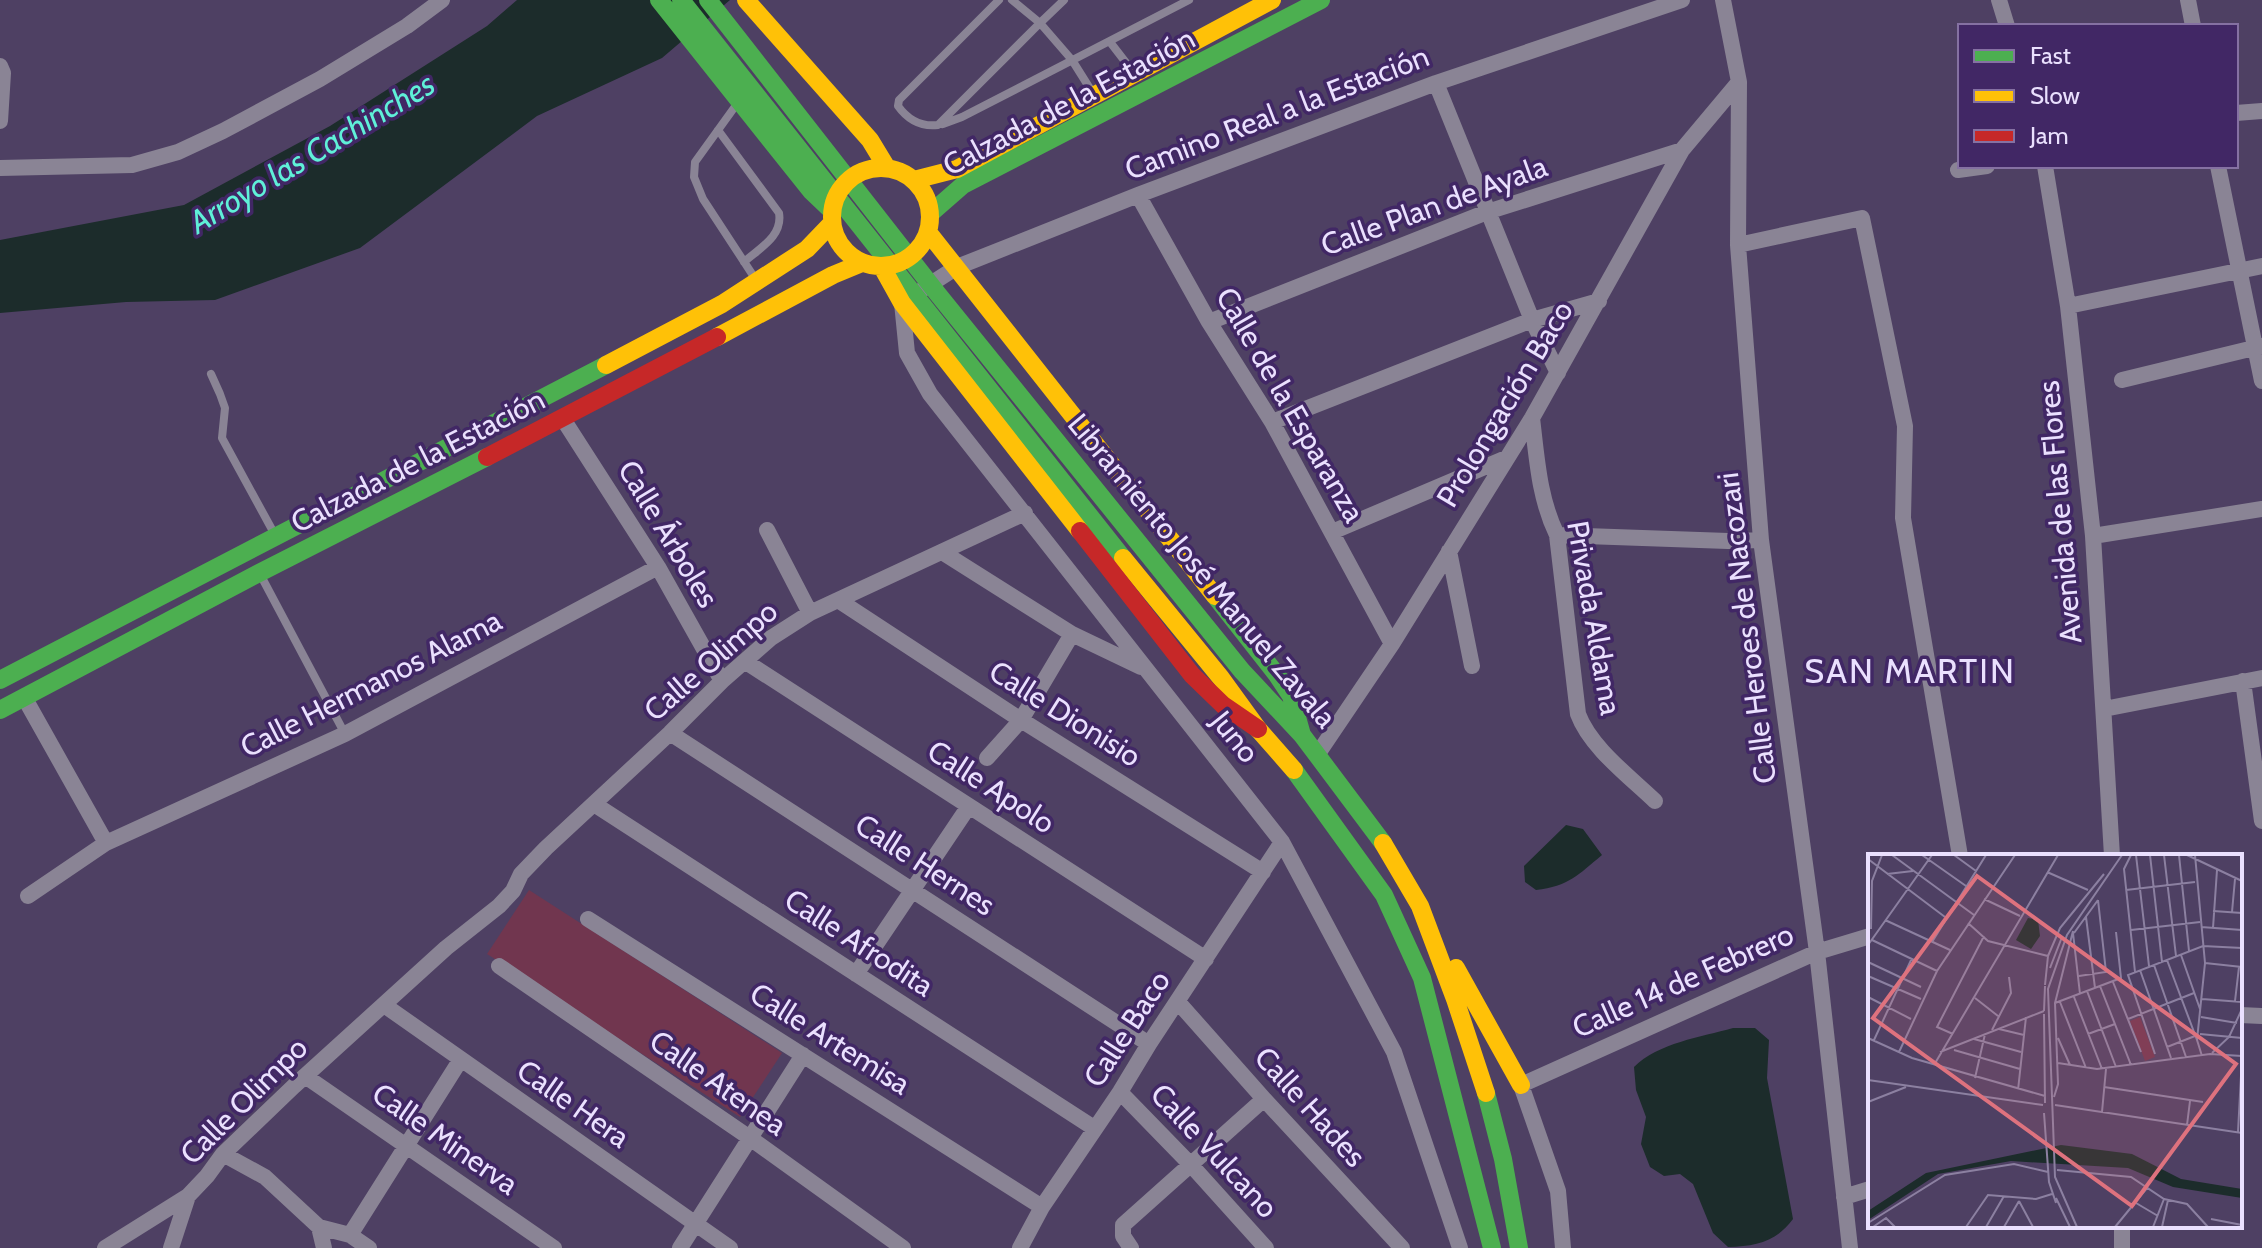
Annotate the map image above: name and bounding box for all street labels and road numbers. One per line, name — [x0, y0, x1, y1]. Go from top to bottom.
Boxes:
street label: Calzada de la Estación — [936, 20, 1201, 184]
street label: Camino Real a la Estación — [1120, 37, 1434, 188]
street label: Calle Plan de Ayala — [1316, 147, 1553, 264]
street label: Calle de la Esparanza — [1208, 281, 1373, 529]
street label: Prolongación Baco — [1428, 294, 1581, 514]
street label: Avenida de las Flores — [2030, 379, 2089, 645]
street label: Calzada de la Estación — [285, 381, 551, 541]
street label: Libramiento José Manuel Zavala — [1060, 406, 1345, 736]
street label: Calle Árboles — [610, 454, 727, 614]
street label: Calle Heroes de Nacozari — [1709, 470, 1784, 786]
street label: Privada Aldama — [1559, 518, 1630, 718]
street label: Calle Olimpo — [636, 593, 785, 729]
street label: Calle Hermanos Alama — [234, 601, 508, 765]
street label: Calle Dionisio — [983, 652, 1148, 775]
street label: Juno — [1203, 702, 1267, 770]
street label: Calle Apolo — [921, 732, 1062, 841]
street label: Calle Hernes — [848, 806, 1002, 923]
street label: Calle Afrodita — [778, 881, 941, 1005]
street label: Calle 14 de Febrero — [1567, 915, 1799, 1046]
street label: Calle Baco — [1075, 964, 1178, 1094]
street label: Calle Artemisa — [743, 975, 918, 1103]
street label: Calle Atenea — [643, 1022, 794, 1144]
street label: Calle Olimpo — [172, 1029, 315, 1172]
street label: Calle Hades — [1247, 1039, 1374, 1174]
street label: Calle Hera — [510, 1051, 637, 1156]
street label: Calle Minerva — [365, 1075, 526, 1203]
street label: Calle Vulcano — [1143, 1076, 1286, 1226]

